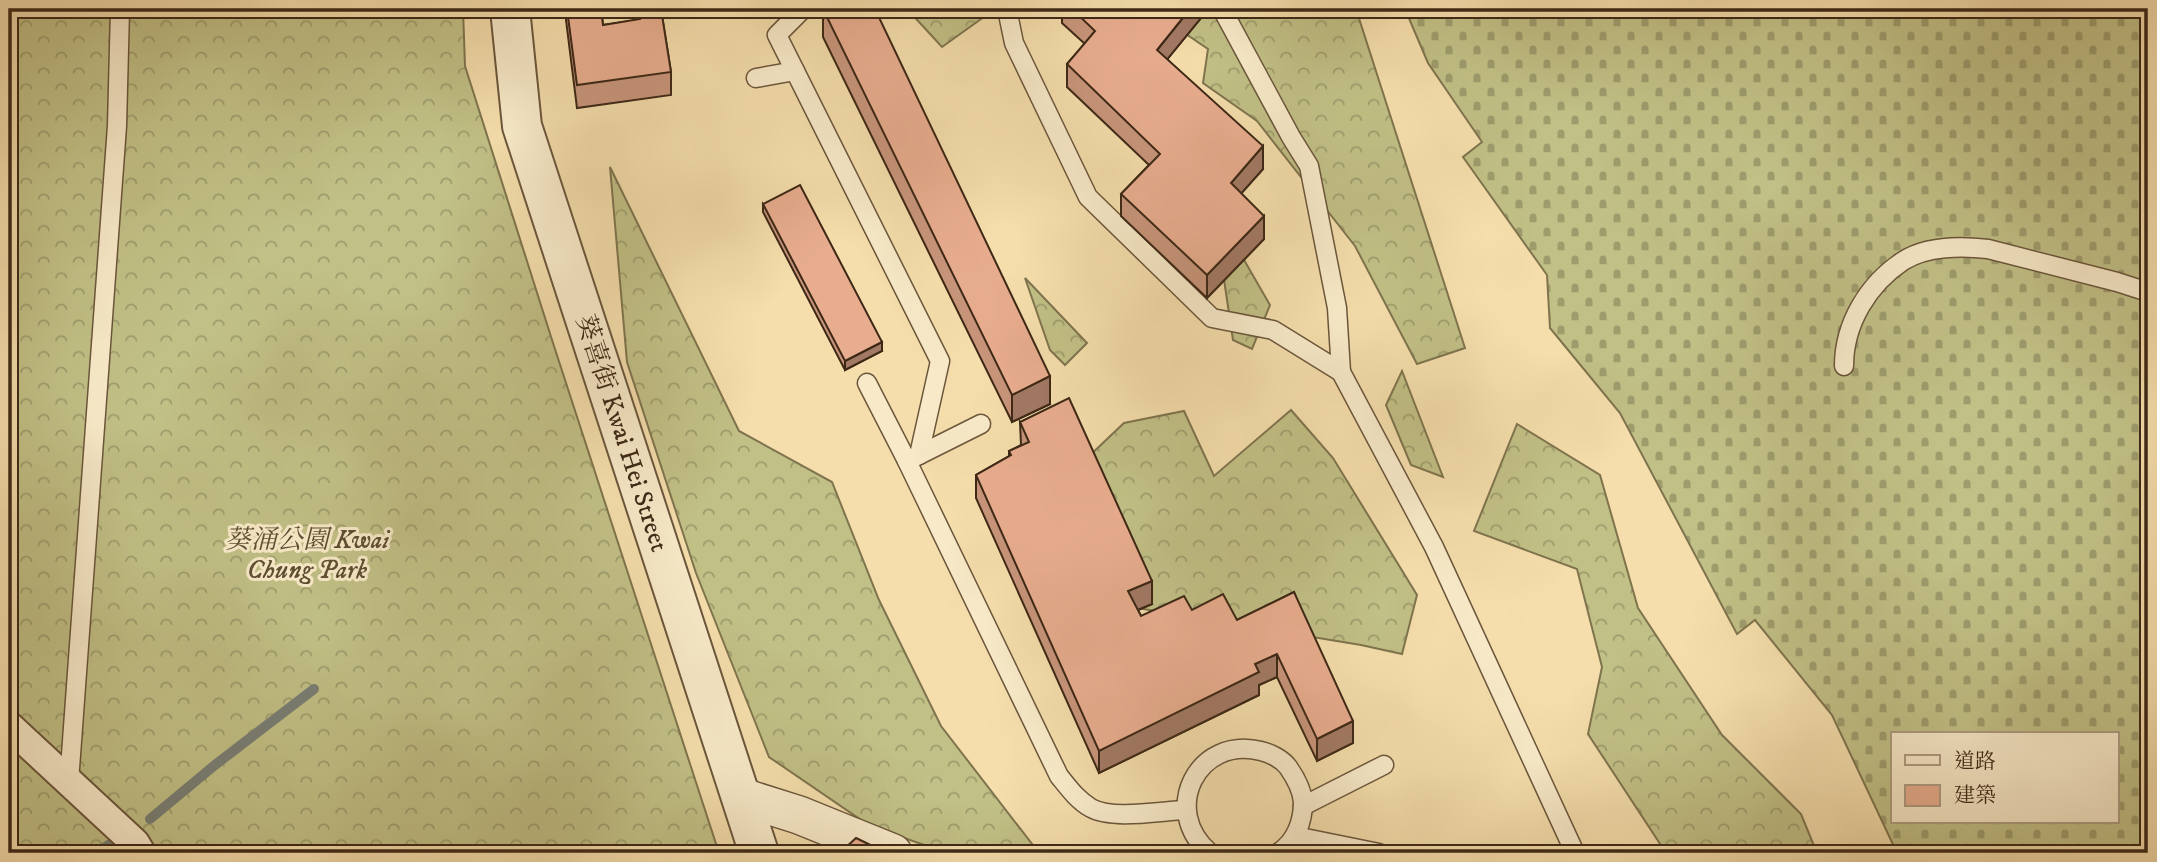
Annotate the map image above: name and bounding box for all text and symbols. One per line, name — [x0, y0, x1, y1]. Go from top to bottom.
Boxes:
street label: 葵喜街 Kwai Hei Street — [568, 311, 675, 556]
park label: 葵涌公園 Kwai Chung Park — [225, 524, 391, 587]
legend — [1891, 732, 2118, 824]
text: 道路 — [1954, 749, 1996, 775]
text: 建築 — [1954, 783, 1996, 809]

